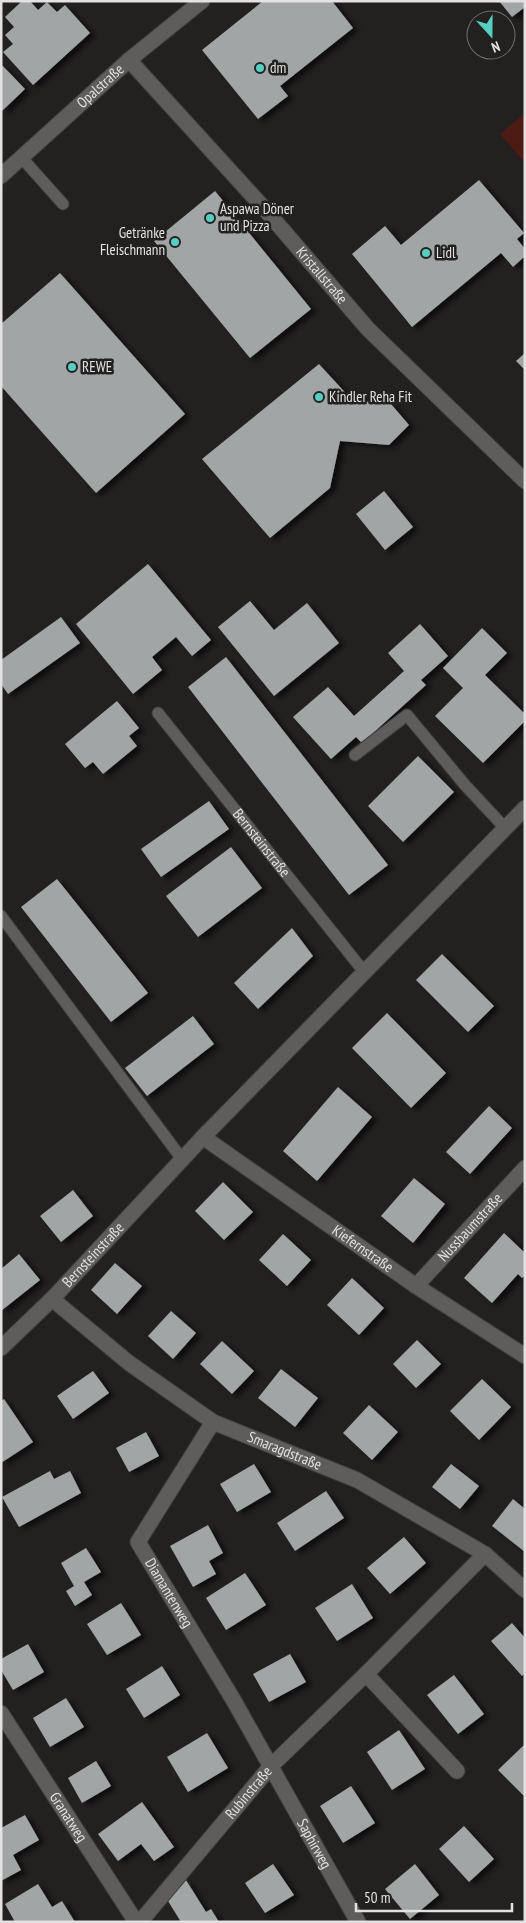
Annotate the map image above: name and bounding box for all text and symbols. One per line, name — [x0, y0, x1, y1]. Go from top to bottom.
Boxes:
north arrow — [466, 10, 516, 60]
text: N — [489, 37, 502, 57]
place label: dm — [270, 58, 286, 77]
street label: Opalstraße — [72, 59, 128, 112]
marker: dm — [254, 62, 266, 74]
place label: Aspawa Döner und Pizza — [220, 199, 295, 235]
marker: Aspawa Döner und Pizza — [204, 212, 216, 224]
place label: Getränke Fleischmann — [100, 223, 165, 259]
marker: Getränke Fleischmann — [169, 236, 181, 248]
street label: Kristallstraße — [292, 242, 352, 308]
place label: Lidl — [436, 243, 456, 262]
marker: Lidl — [420, 247, 432, 259]
place label: REWE — [82, 357, 112, 376]
marker: REWE — [66, 361, 78, 373]
place label: Kindler Reha Fit — [329, 387, 412, 406]
marker: Kindler Reha Fit — [313, 391, 325, 403]
street label: Bernsteinstraße — [229, 805, 295, 881]
street label: Nussbaumstraße — [434, 1189, 506, 1265]
street label: Bernsteinstraße — [58, 1218, 128, 1291]
street label: Kiefernstraße — [329, 1220, 397, 1276]
street label: Smaragdstraße — [245, 1427, 325, 1474]
street label: Diamantenweg — [141, 1555, 197, 1631]
street label: Rubinstraße — [221, 1762, 276, 1822]
street label: Granatweg — [46, 1788, 92, 1845]
street label: Saphirweg — [293, 1815, 336, 1872]
scale bar — [356, 1880, 512, 1912]
text: 50 m — [364, 1888, 390, 1907]

